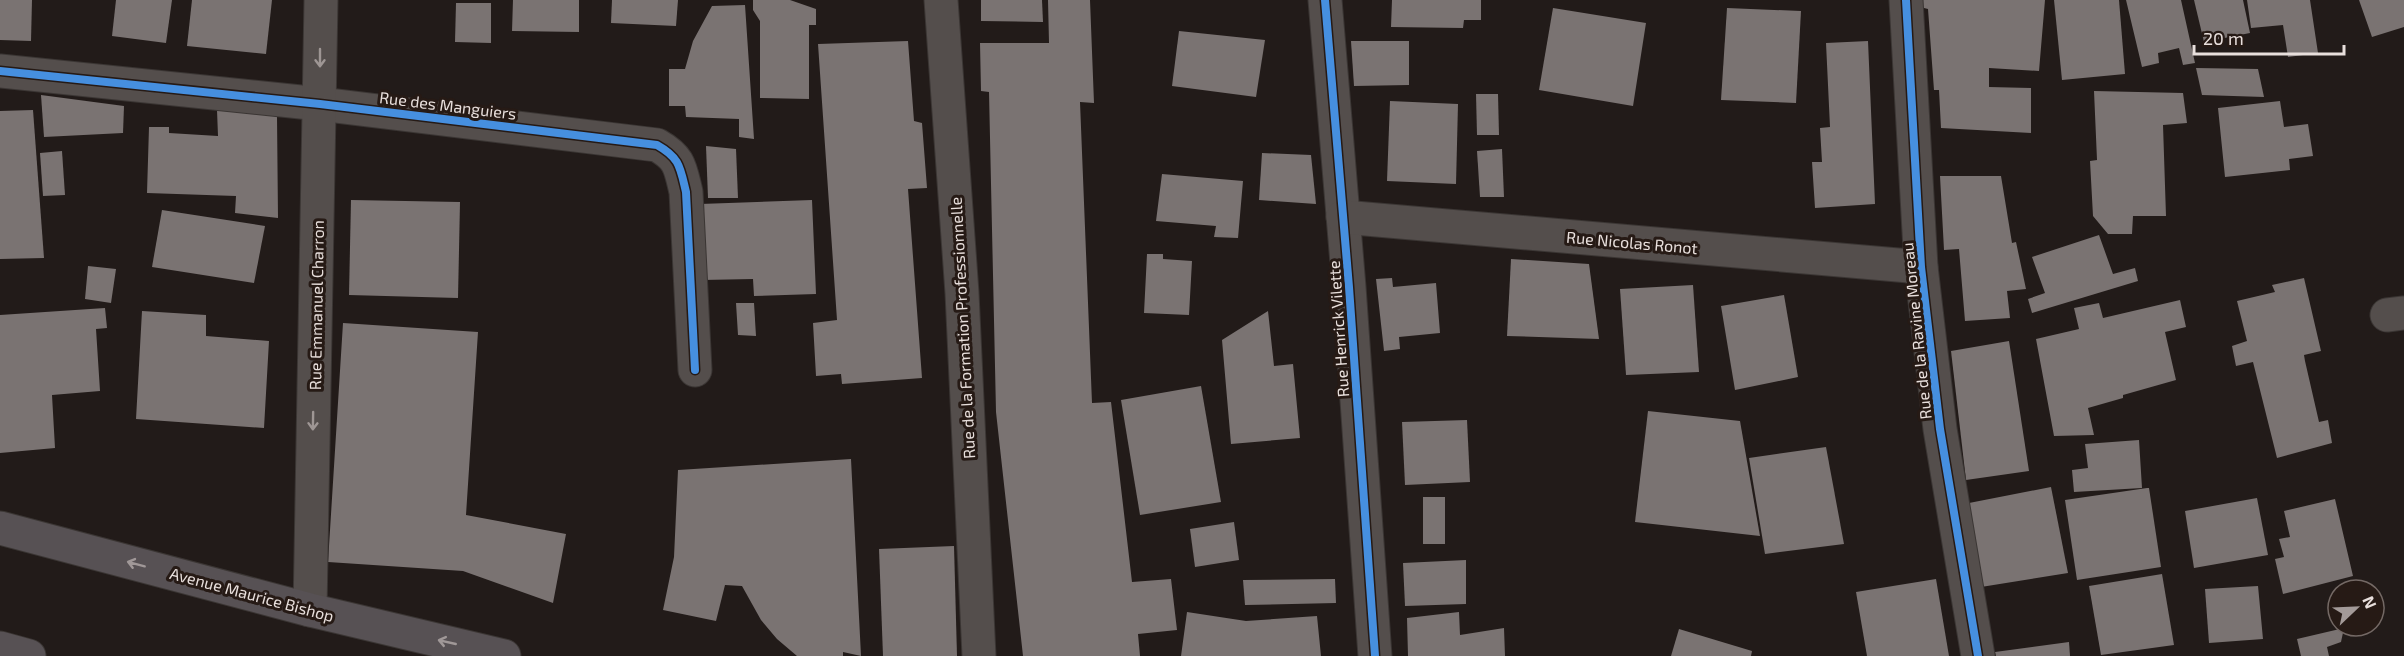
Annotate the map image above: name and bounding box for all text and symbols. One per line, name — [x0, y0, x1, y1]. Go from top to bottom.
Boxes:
scale bar — [2194, 18, 2344, 56]
text: 20 m — [2203, 27, 2244, 49]
one-way arrow — [314, 48, 326, 68]
street label: Rue des Manguiers — [378, 87, 518, 123]
street label: Rue de la Formation Professionnelle — [946, 197, 978, 459]
street label: Rue Emmanuel Charron — [305, 220, 327, 390]
street label: Rue Nicolas Ronot — [1566, 227, 1698, 257]
street label: Rue de la Ravine Moreau — [1897, 241, 1935, 421]
street label: Rue Henrick Vilette — [1324, 260, 1352, 398]
one-way arrow — [307, 411, 319, 431]
one-way arrow — [127, 558, 146, 569]
street label: Avenue Maurice Bishop — [168, 563, 336, 625]
north arrow — [2326, 578, 2386, 638]
text: N — [2359, 593, 2381, 611]
one-way arrow — [438, 636, 457, 648]

